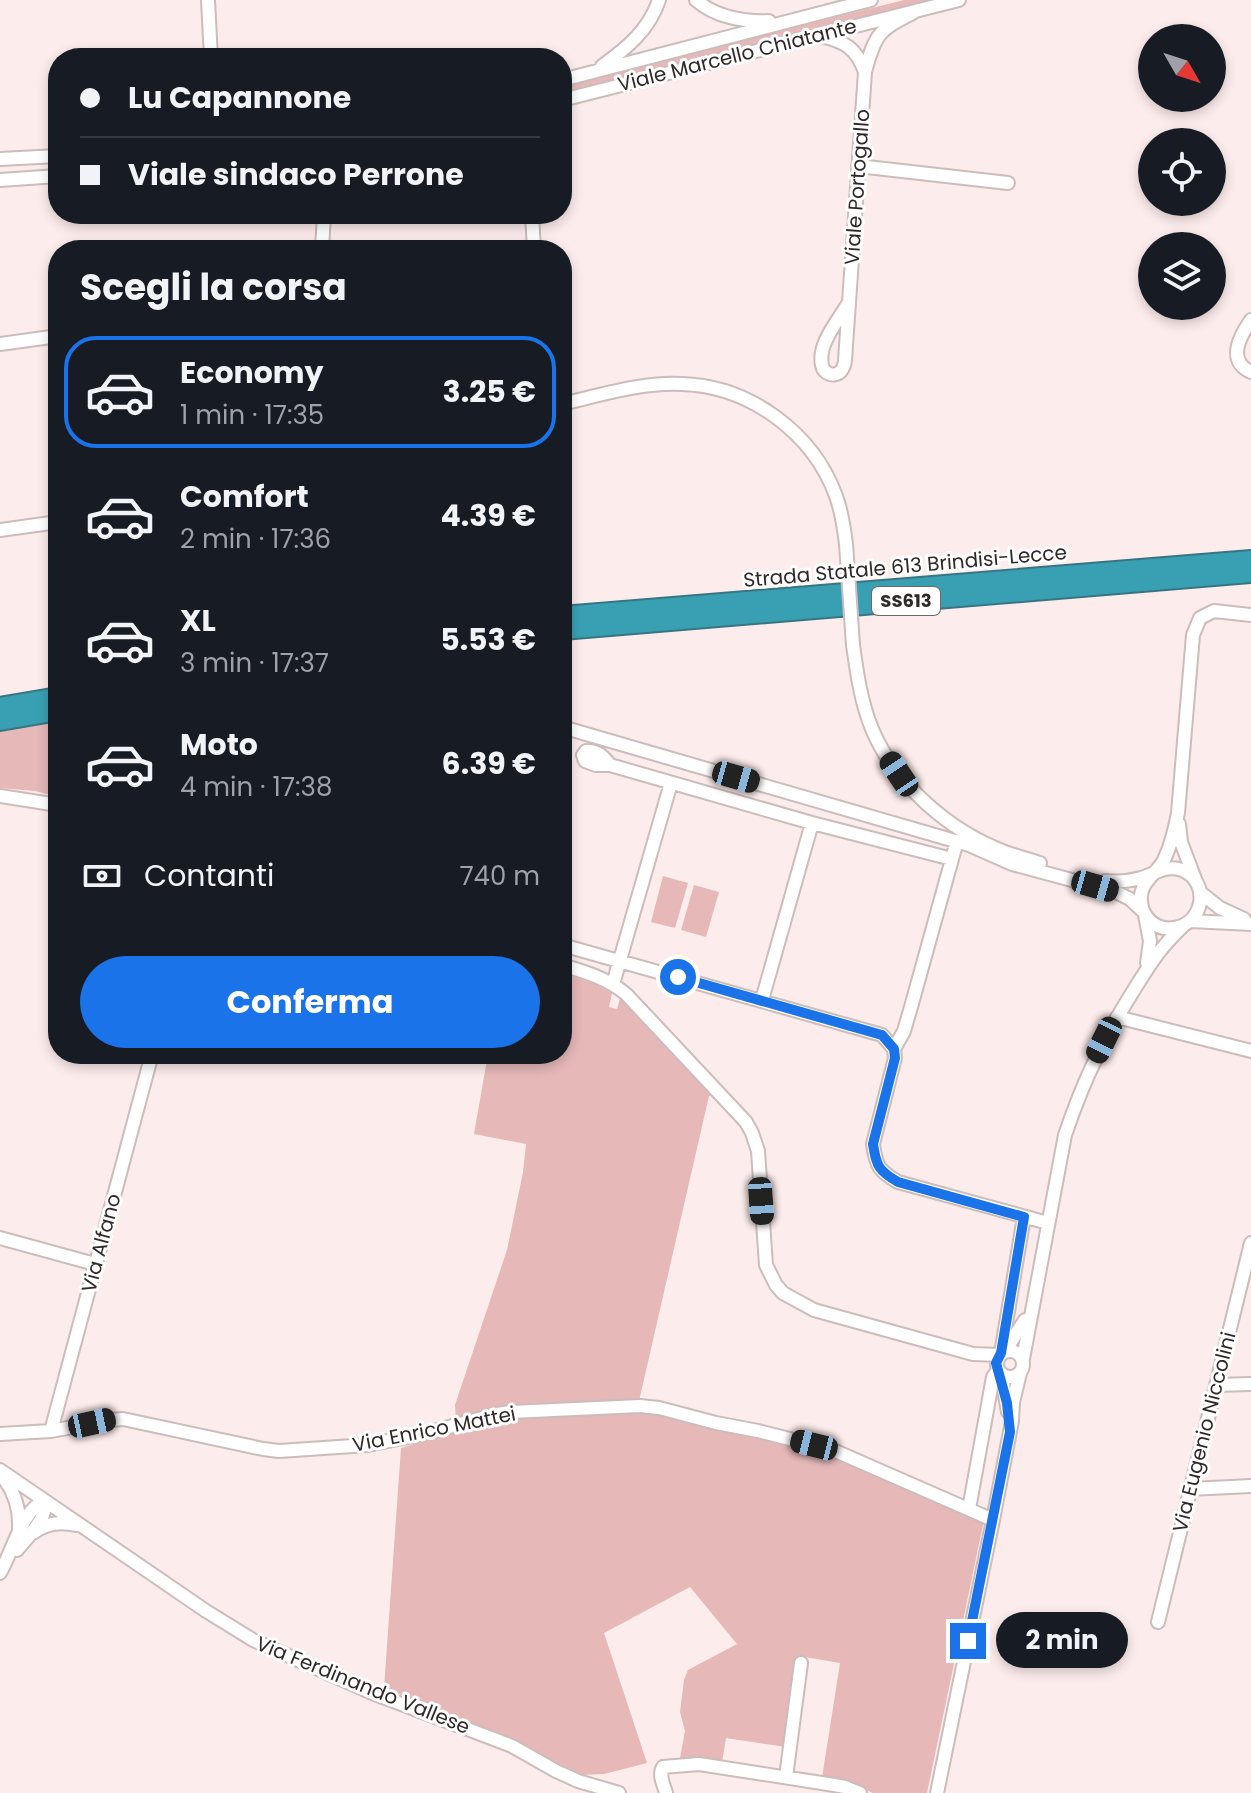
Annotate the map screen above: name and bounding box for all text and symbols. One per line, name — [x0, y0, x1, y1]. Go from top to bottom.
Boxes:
street label: Viale Marcello Chiatante — [615, 12, 859, 98]
north arrow — [1138, 24, 1226, 112]
map controls — [1138, 24, 1226, 320]
text: Lu Capannone — [128, 76, 351, 119]
street label: Viale Portogallo — [838, 108, 876, 266]
button: locate — [1138, 128, 1226, 216]
text: Viale sindaco Perrone — [128, 153, 464, 196]
button: layers — [1138, 232, 1226, 320]
text: Scegli la corsa — [80, 262, 347, 313]
text: Economy — [180, 351, 324, 394]
icon: car — [84, 356, 156, 428]
text: 3.25 € — [443, 370, 536, 413]
text: 1 min · 17:35 — [180, 397, 324, 433]
text: Comfort — [180, 475, 309, 518]
icon: car — [84, 480, 156, 552]
text: 4.39 € — [440, 494, 536, 537]
text: 2 min · 17:36 — [180, 521, 331, 557]
street label: Strada Statale 613 Brindisi-Lecce — [742, 538, 1068, 594]
road number: SS613 — [872, 587, 940, 615]
text: XL — [180, 599, 216, 642]
icon: car — [84, 604, 156, 676]
text: 5.53 € — [440, 618, 536, 661]
text: 3 min · 17:37 — [180, 645, 329, 681]
text: Moto — [180, 723, 258, 766]
icon: car — [84, 728, 156, 800]
text: 6.39 € — [442, 742, 536, 785]
car — [876, 747, 922, 801]
car — [710, 759, 762, 795]
text: 4 min · 17:38 — [180, 769, 332, 805]
icon: cash — [80, 854, 124, 898]
text: Contanti — [144, 854, 274, 897]
text: 740 m — [459, 858, 540, 894]
car — [1069, 868, 1121, 904]
button: Conferma — [80, 956, 540, 1048]
route start — [660, 959, 696, 995]
car — [1083, 1013, 1125, 1067]
car — [747, 1176, 775, 1226]
street label: Via Alfano — [74, 1190, 128, 1296]
street label: Via Eugenio Niccolini — [1166, 1329, 1242, 1535]
street label: Via Enrico Mattei — [350, 1399, 518, 1459]
car — [66, 1406, 118, 1440]
car — [788, 1428, 840, 1462]
callout: 2 min — [996, 1613, 1128, 1669]
text: 2 min — [1025, 1622, 1099, 1658]
route end — [950, 1623, 986, 1659]
street label: Via Ferdinando Vallese — [252, 1629, 474, 1741]

